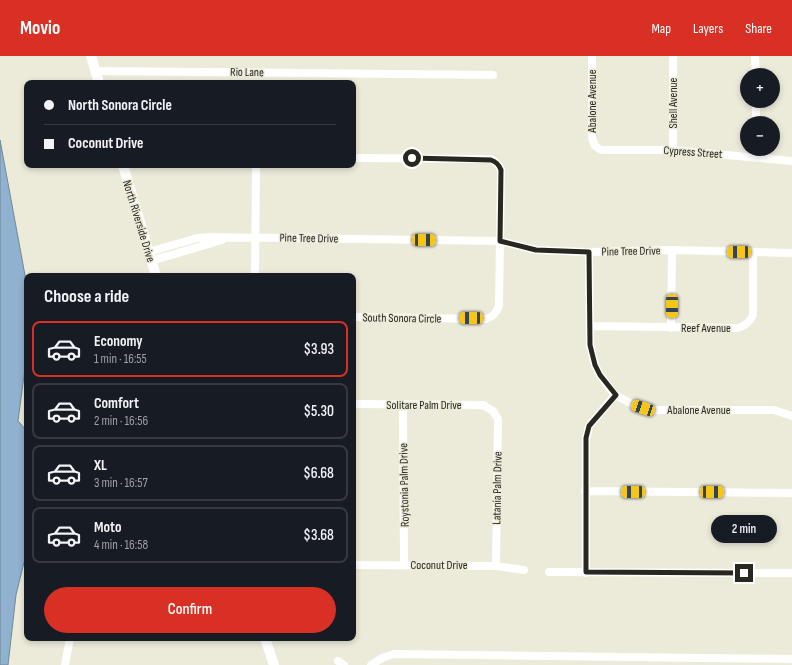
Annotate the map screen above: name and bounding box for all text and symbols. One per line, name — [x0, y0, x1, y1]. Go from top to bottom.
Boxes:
text: Movio — [20, 17, 60, 40]
text: Map — [651, 20, 671, 37]
text: Layers — [693, 20, 723, 37]
text: Share — [745, 20, 772, 37]
street label: Rio Lane — [230, 65, 264, 80]
map controls — [740, 68, 780, 156]
button: + — [740, 68, 780, 108]
street label: Abalone Avenue — [585, 69, 600, 134]
street label: Shell Avenue — [666, 77, 681, 128]
text: North Sonora Circle — [68, 96, 172, 115]
button: − — [740, 116, 780, 156]
text: Coconut Drive — [68, 134, 143, 153]
street label: Cypress Street — [663, 143, 723, 162]
route start — [403, 149, 421, 167]
street label: North Riverside Drive — [119, 178, 158, 264]
street label: Pine Tree Drive — [279, 230, 339, 247]
car — [412, 234, 436, 246]
street label: Pine Tree Drive — [601, 243, 661, 260]
car — [727, 246, 751, 258]
text: Choose a ride — [44, 286, 129, 307]
car — [666, 294, 678, 318]
street label: South Sonora Circle — [362, 310, 442, 327]
car — [459, 312, 483, 324]
street label: Reef Avenue — [681, 321, 731, 336]
icon: car — [46, 331, 82, 367]
text: Economy — [94, 332, 143, 351]
text: $3.93 — [303, 340, 334, 359]
text: 1 min · 16:55 — [94, 351, 147, 367]
icon: car — [46, 393, 82, 429]
text: Comfort — [94, 394, 139, 413]
street label: Solitare Palm Drive — [386, 398, 462, 413]
car — [630, 399, 656, 417]
text: $5.30 — [303, 402, 334, 421]
street label: Abalone Avenue — [666, 403, 731, 418]
text: 2 min · 16:56 — [94, 413, 148, 429]
street label: Roystonia Palm Drive — [396, 443, 413, 527]
street label: Latania Palm Drive — [489, 451, 506, 525]
icon: car — [46, 455, 82, 491]
text: XL — [94, 456, 107, 475]
text: $6.68 — [303, 464, 334, 483]
text: 3 min · 16:57 — [94, 475, 148, 491]
car — [621, 486, 645, 498]
car — [700, 486, 724, 498]
callout: 2 min — [711, 515, 777, 543]
icon: car — [46, 517, 82, 553]
text: Moto — [94, 518, 121, 537]
text: 2 min — [732, 521, 756, 537]
text: $3.68 — [303, 526, 334, 545]
text: 4 min · 16:58 — [94, 537, 148, 553]
street label: Coconut Drive — [410, 558, 468, 573]
route end — [735, 564, 753, 582]
button: Confirm — [44, 587, 336, 633]

